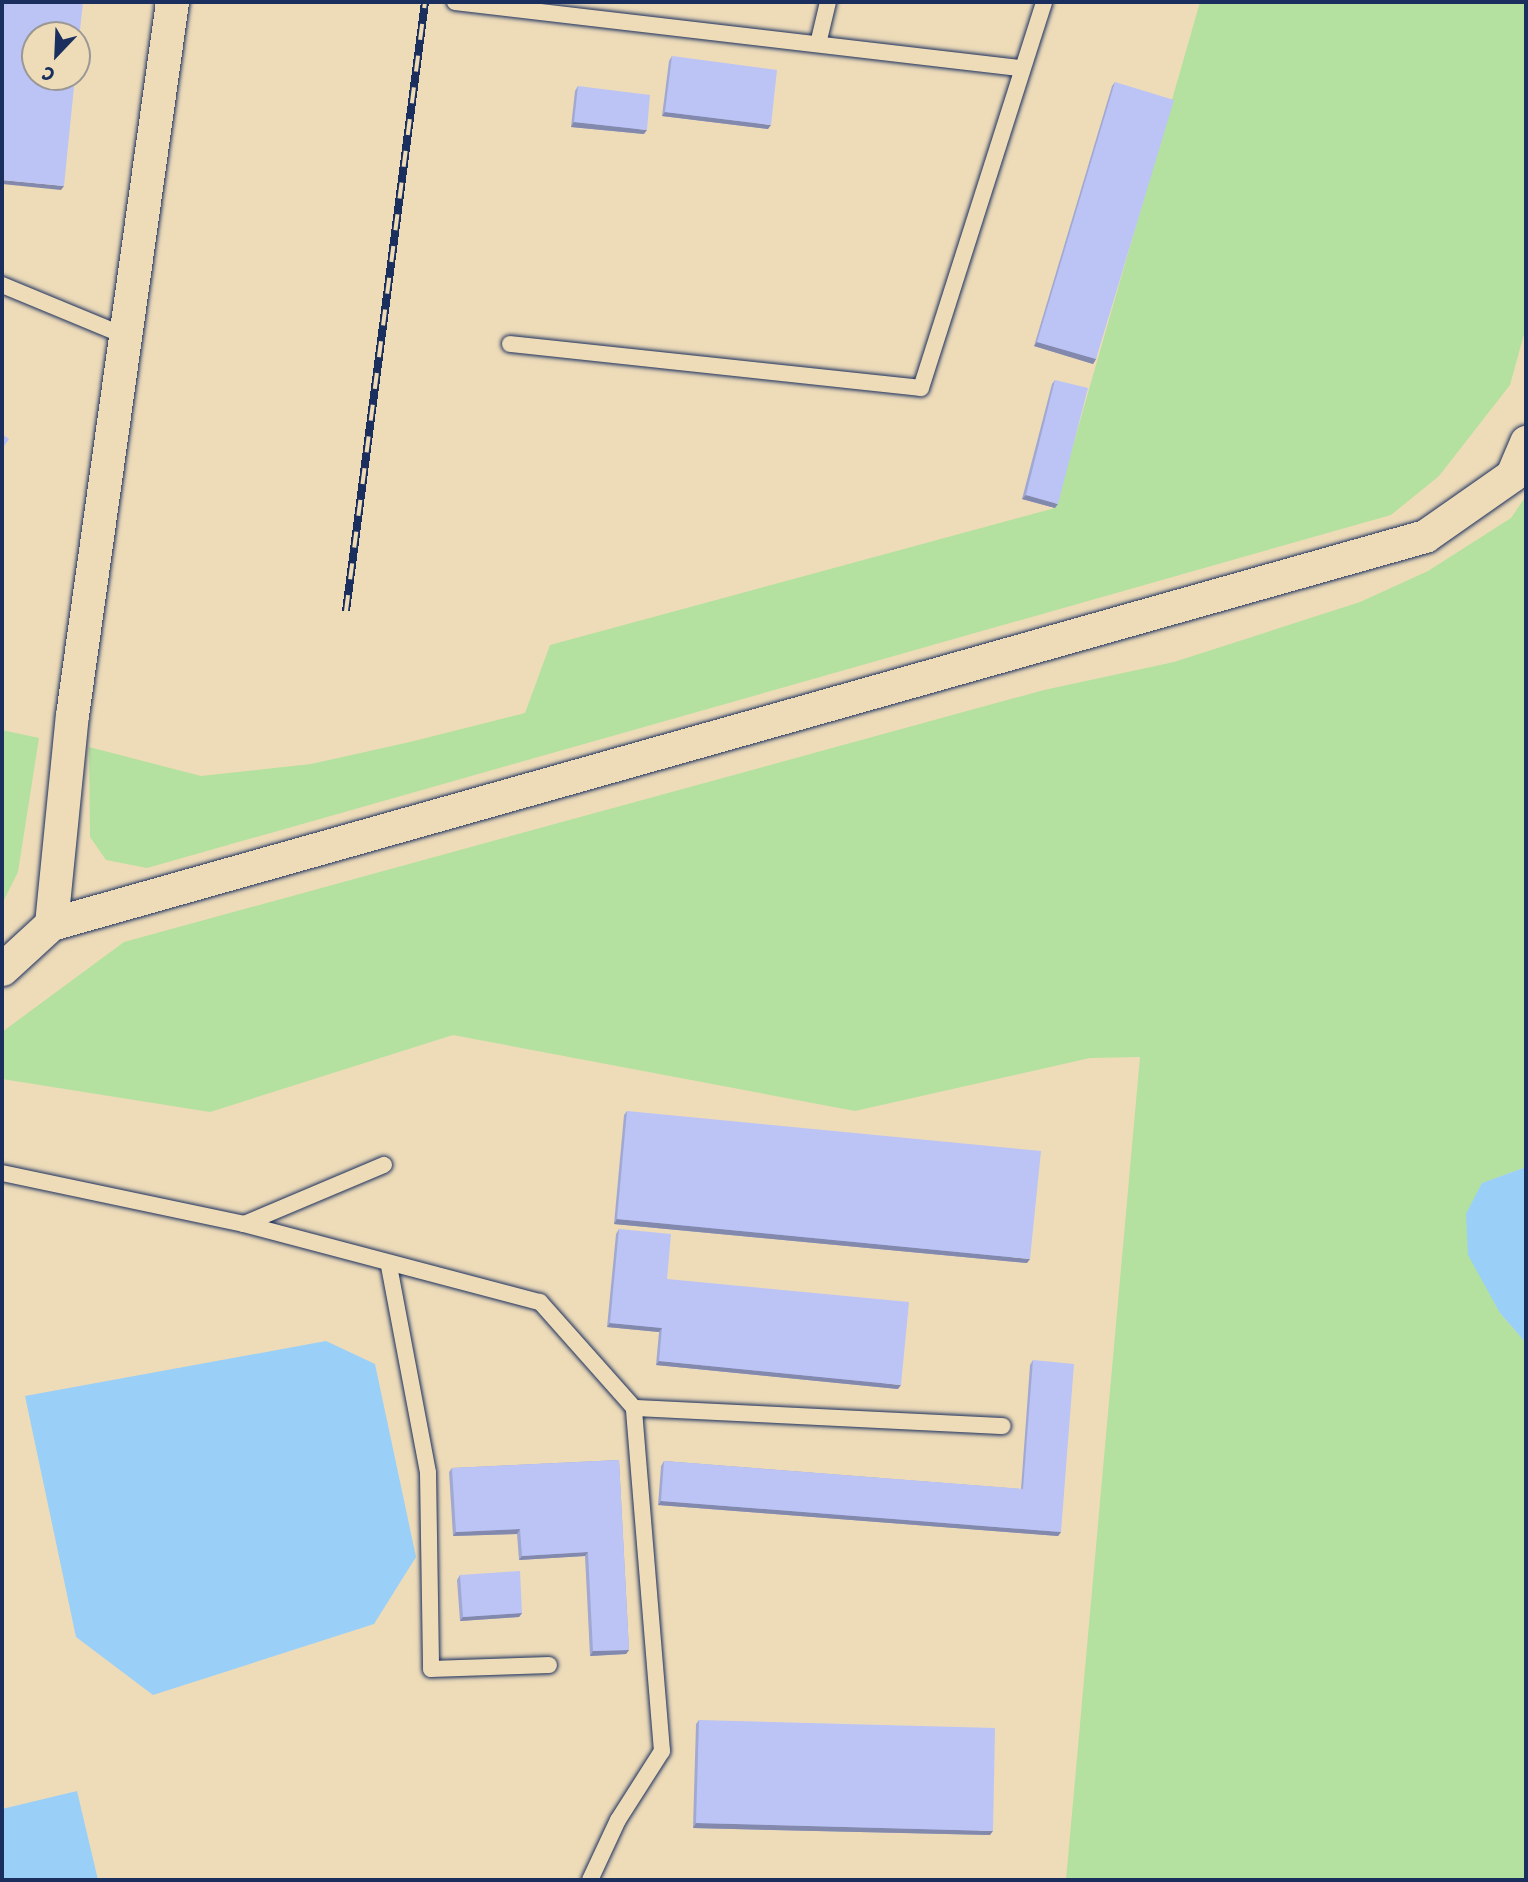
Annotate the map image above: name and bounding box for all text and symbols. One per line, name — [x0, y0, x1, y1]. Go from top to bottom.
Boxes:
north arrow — [21, 21, 91, 91]
text: С — [38, 60, 59, 88]

